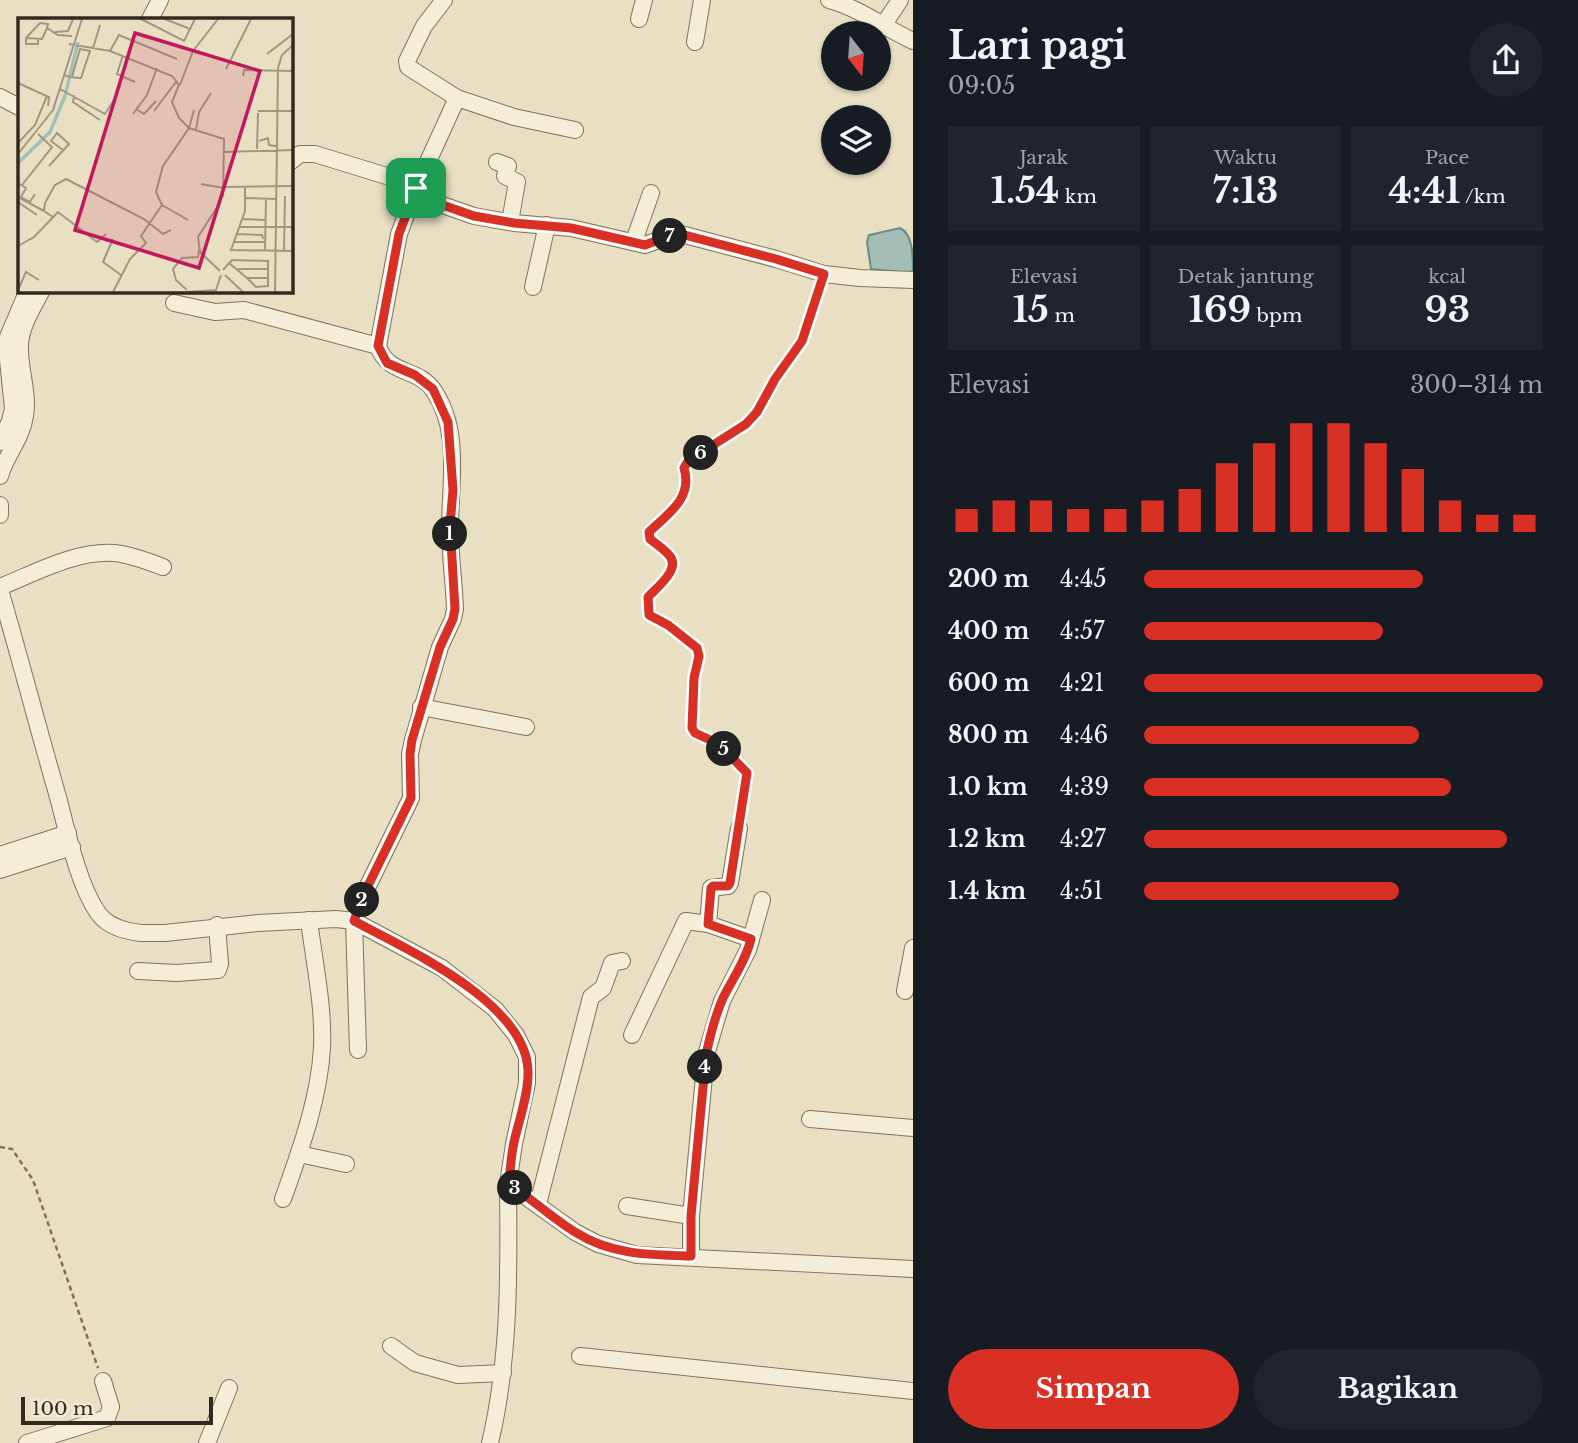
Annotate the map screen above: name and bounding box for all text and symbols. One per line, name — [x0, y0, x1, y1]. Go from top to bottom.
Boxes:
inset map — [18, 18, 292, 292]
north arrow — [821, 21, 891, 91]
map controls — [821, 21, 891, 175]
text: Lari pagi — [948, 22, 1126, 69]
button: share — [1469, 23, 1543, 97]
text: 09:05 — [948, 72, 1015, 100]
button: layers — [821, 105, 891, 175]
text: Jarak — [1019, 146, 1068, 169]
text: Waktu — [1214, 146, 1277, 169]
text: Pace — [1425, 146, 1469, 169]
pin — [386, 158, 446, 218]
icon: arrive — [397, 169, 435, 207]
text: 1.54 — [991, 169, 1059, 212]
text: 7:13 — [1213, 169, 1278, 212]
text: 4:41 — [1389, 169, 1460, 212]
text: km — [1059, 185, 1097, 208]
text: /km — [1460, 185, 1506, 208]
pin: 7 — [652, 218, 688, 254]
text: 7 — [665, 224, 674, 247]
text: Elevasi — [1010, 265, 1078, 288]
text: Detak jantung — [1177, 265, 1314, 288]
text: kcal — [1428, 265, 1466, 288]
text: 15 — [1013, 288, 1049, 331]
text: 169 — [1189, 288, 1251, 331]
text: 93 — [1424, 288, 1470, 331]
text: m — [1049, 304, 1075, 327]
text: bpm — [1251, 304, 1302, 327]
text: Elevasi — [948, 371, 1030, 399]
text: 300–314 m — [1410, 371, 1543, 399]
pin: 6 — [684, 435, 718, 470]
text: 6 — [694, 441, 707, 464]
pin: 1 — [433, 516, 468, 552]
text: 1 — [445, 522, 454, 545]
text: 200 m — [948, 565, 1029, 593]
text: 4:45 — [1060, 565, 1107, 593]
text: 400 m — [948, 617, 1030, 645]
text: 4:57 — [1060, 617, 1105, 645]
text: 600 m — [948, 669, 1030, 697]
text: 4:21 — [1060, 669, 1104, 697]
text: 800 m — [948, 721, 1029, 749]
text: 4:46 — [1060, 721, 1108, 749]
pin: 5 — [706, 732, 742, 766]
text: 5 — [718, 737, 729, 760]
text: 1.0 km — [948, 773, 1028, 801]
text: 4:39 — [1060, 773, 1109, 801]
text: 1.2 km — [948, 825, 1026, 853]
text: 4:27 — [1060, 825, 1106, 853]
text: 1.4 km — [948, 877, 1026, 905]
text: 4:51 — [1060, 877, 1103, 905]
pin: 2 — [344, 883, 380, 918]
text: 2 — [355, 888, 368, 911]
pin: 4 — [688, 1050, 722, 1084]
text: 4 — [698, 1055, 711, 1078]
pin: 3 — [498, 1170, 532, 1206]
text: 3 — [508, 1176, 521, 1199]
button: Simpan — [948, 1349, 1239, 1429]
button: Bagikan — [1253, 1349, 1543, 1429]
scale bar — [21, 1394, 214, 1426]
text: 100 m — [32, 1397, 93, 1420]

